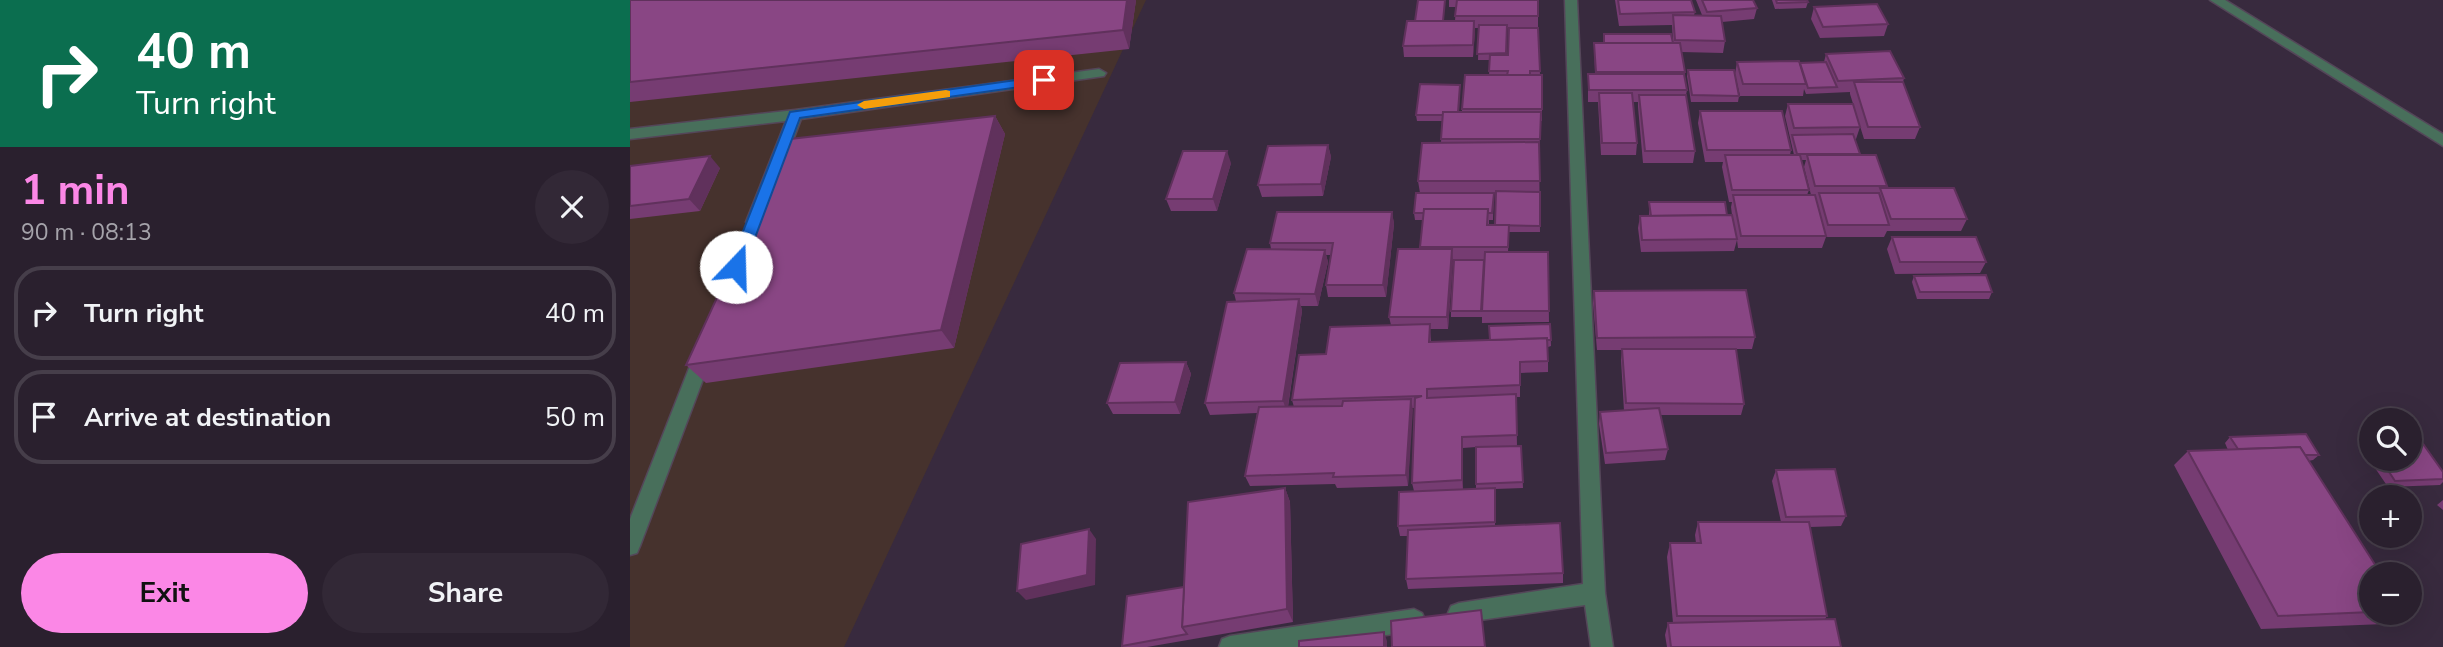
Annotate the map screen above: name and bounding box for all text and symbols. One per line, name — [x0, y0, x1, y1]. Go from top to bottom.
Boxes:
text: 40 m — [136, 18, 251, 85]
icon: right — [21, 28, 112, 119]
pin — [1014, 50, 1074, 110]
icon: arrive — [1025, 61, 1063, 99]
text: Turn right — [136, 82, 276, 125]
text: 1 min — [21, 162, 130, 219]
button: close — [535, 170, 609, 244]
text: 90 m · 08:13 — [21, 217, 152, 248]
position arrow — [699, 230, 773, 304]
icon: right — [25, 294, 63, 332]
text: Turn right — [84, 296, 203, 331]
text: 40 m — [545, 296, 605, 331]
icon: arrive — [25, 398, 63, 436]
text: Arrive at destination — [84, 400, 331, 435]
text: 50 m — [545, 400, 605, 435]
map controls — [2359, 408, 2422, 625]
button: search — [2359, 408, 2422, 471]
button: + — [2359, 485, 2422, 548]
button: Exit — [21, 553, 308, 633]
button: Share — [322, 553, 609, 633]
button: − — [2359, 562, 2422, 625]

